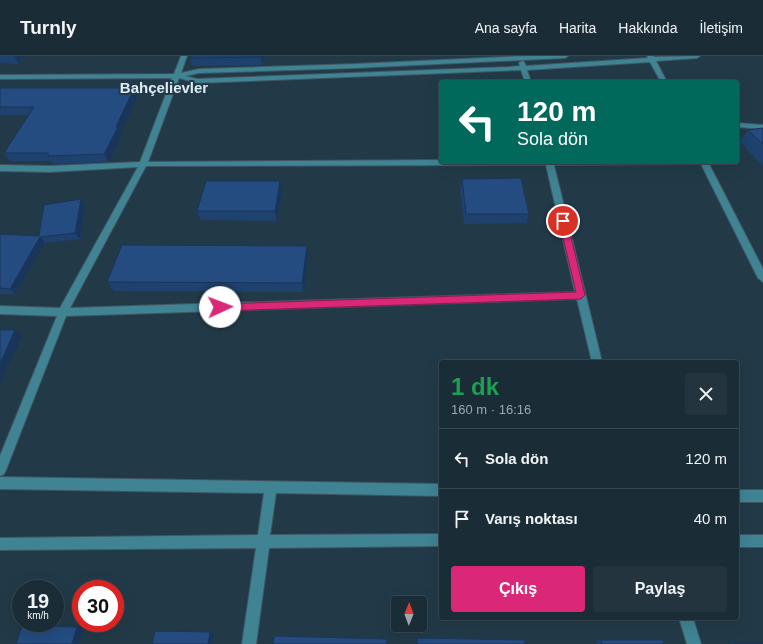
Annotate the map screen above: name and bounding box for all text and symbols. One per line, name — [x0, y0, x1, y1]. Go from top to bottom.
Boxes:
text: Turnly — [20, 17, 77, 38]
text: Ana sayfa — [475, 20, 537, 36]
text: Harita — [559, 20, 596, 36]
text: Hakkında — [618, 20, 677, 36]
text: İletişim — [699, 20, 743, 36]
district label: Bahçelievler — [120, 79, 208, 96]
icon: left — [451, 96, 503, 148]
text: 120 m — [517, 96, 596, 127]
text: Sola dön — [517, 129, 588, 149]
pin — [546, 204, 580, 238]
icon: arrive — [552, 210, 574, 232]
position arrow — [199, 286, 241, 328]
text: 1 dk — [451, 373, 499, 400]
button: close — [685, 373, 727, 415]
text: 160 m · 16:16 — [451, 402, 531, 417]
icon: left — [451, 448, 473, 470]
text: Sola dön — [485, 450, 548, 467]
text: 120 m — [685, 450, 727, 467]
icon: arrive — [451, 508, 473, 530]
text: Varış noktası — [485, 510, 578, 527]
text: 40 m — [694, 510, 727, 527]
button: Çıkış — [451, 566, 585, 612]
button: Paylaş — [593, 566, 727, 612]
speed limit sign: 30 — [72, 580, 124, 632]
text: 19 — [27, 590, 49, 612]
north arrow — [391, 596, 427, 632]
map controls — [391, 596, 427, 632]
text: km/h — [27, 610, 49, 621]

